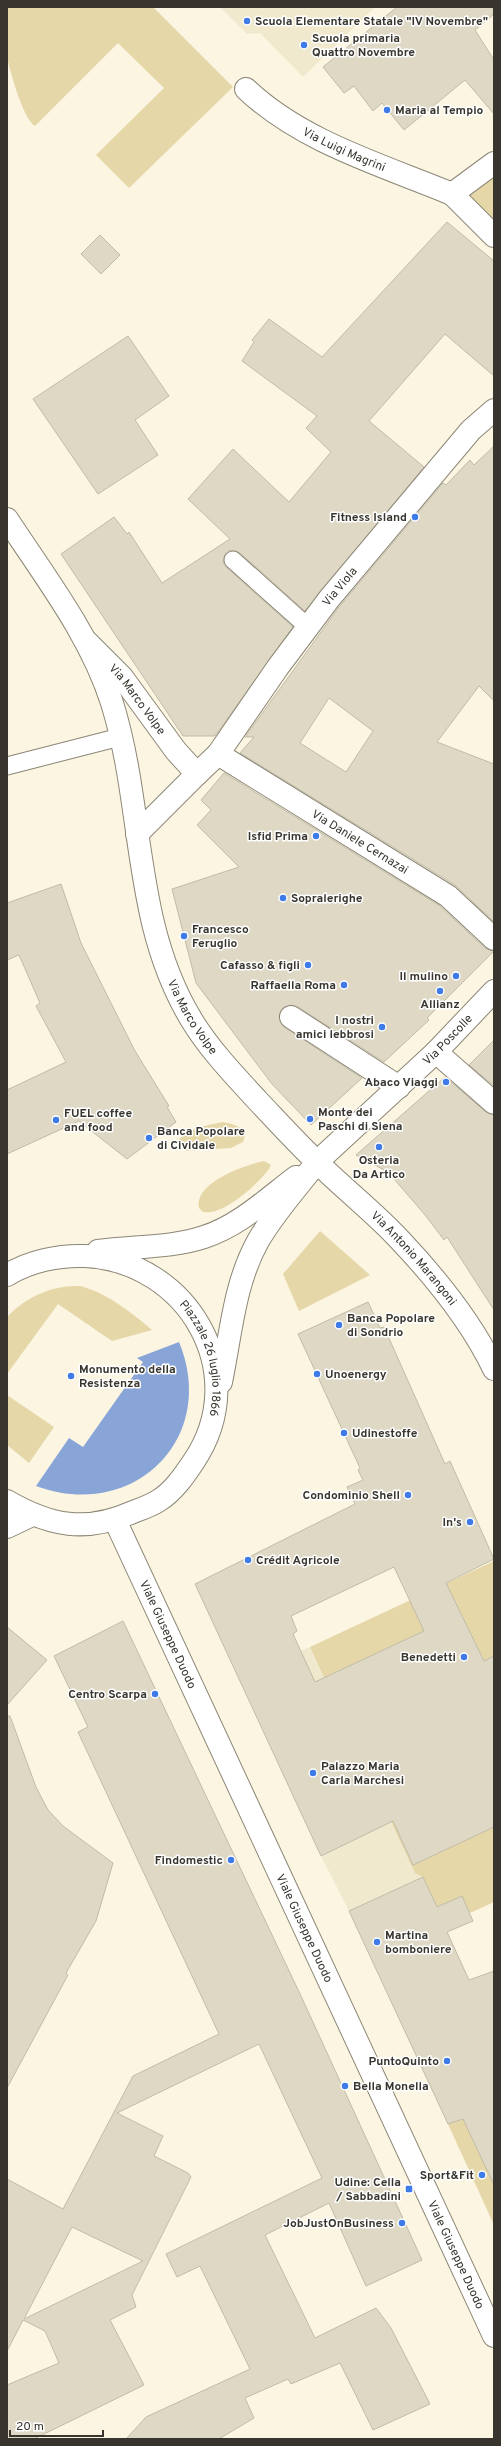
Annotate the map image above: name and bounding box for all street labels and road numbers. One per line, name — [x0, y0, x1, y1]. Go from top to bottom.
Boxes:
street label: Via Luigi Magrini — [299, 124, 388, 176]
street label: Via Viola — [319, 564, 361, 610]
street label: Via Marco Volpe — [105, 661, 169, 739]
street label: Via Daniele Cernazai — [308, 807, 411, 878]
street label: Via Marco Volpe — [163, 977, 220, 1058]
street label: Via Poscolle — [420, 1011, 477, 1069]
street label: Via Antonio Marangoni — [367, 1208, 460, 1309]
street label: Piazzale 26 luglio 1866 — [175, 1297, 223, 1418]
street label: Viale Giuseppe Duodo — [135, 1578, 199, 1692]
street label: Viale Giuseppe Duodo — [272, 1872, 336, 1986]
street label: Viale Giuseppe Duodo — [423, 2198, 488, 2312]

